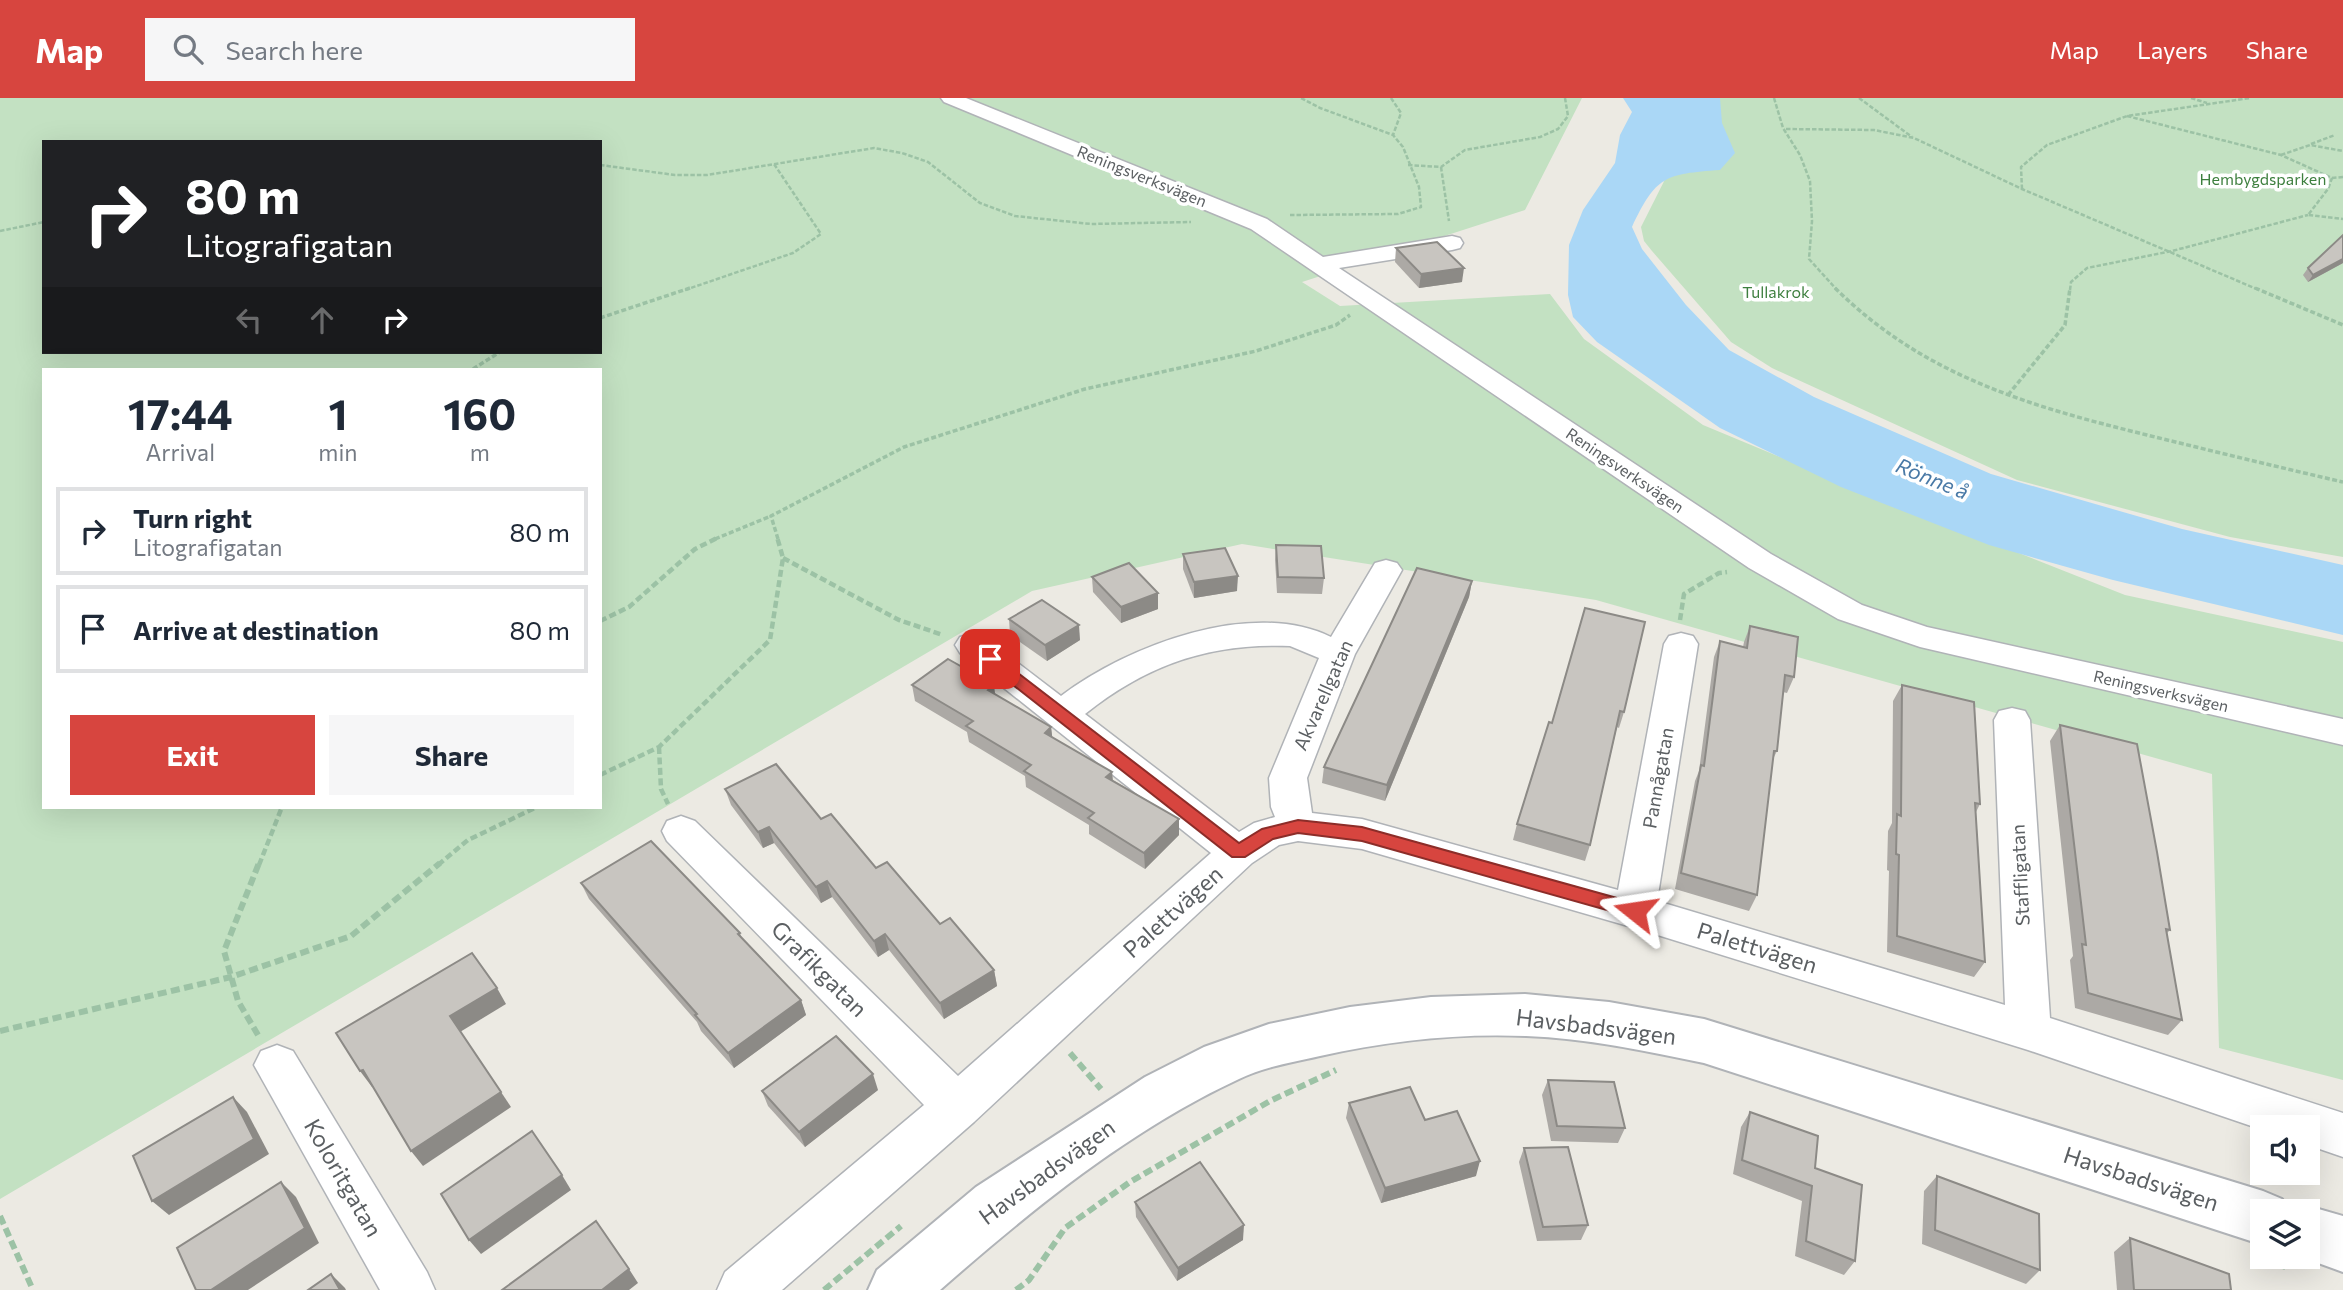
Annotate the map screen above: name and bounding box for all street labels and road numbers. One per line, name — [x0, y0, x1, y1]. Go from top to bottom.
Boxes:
street label: Reningsverksvägen — [1075, 141, 1210, 210]
street label: Reningsverksvägen — [1563, 423, 1688, 516]
street label: Akvarellgatan — [1288, 636, 1357, 754]
street label: Reningsverksvägen — [2092, 666, 2230, 715]
street label: Pannågatan — [1637, 726, 1678, 830]
street label: Staffligatan — [2005, 824, 2034, 926]
street label: Palettvägen — [1117, 859, 1228, 963]
street label: Grafikgatan — [766, 914, 874, 1022]
street label: Palettvägen — [1694, 916, 1821, 979]
street label: Havsbadsvägen — [1514, 1002, 1678, 1050]
street label: Havsbadsvägen — [973, 1112, 1120, 1230]
street label: Koloritgatan — [299, 1114, 389, 1241]
street label: Havsbadsvägen — [2060, 1140, 2222, 1216]

